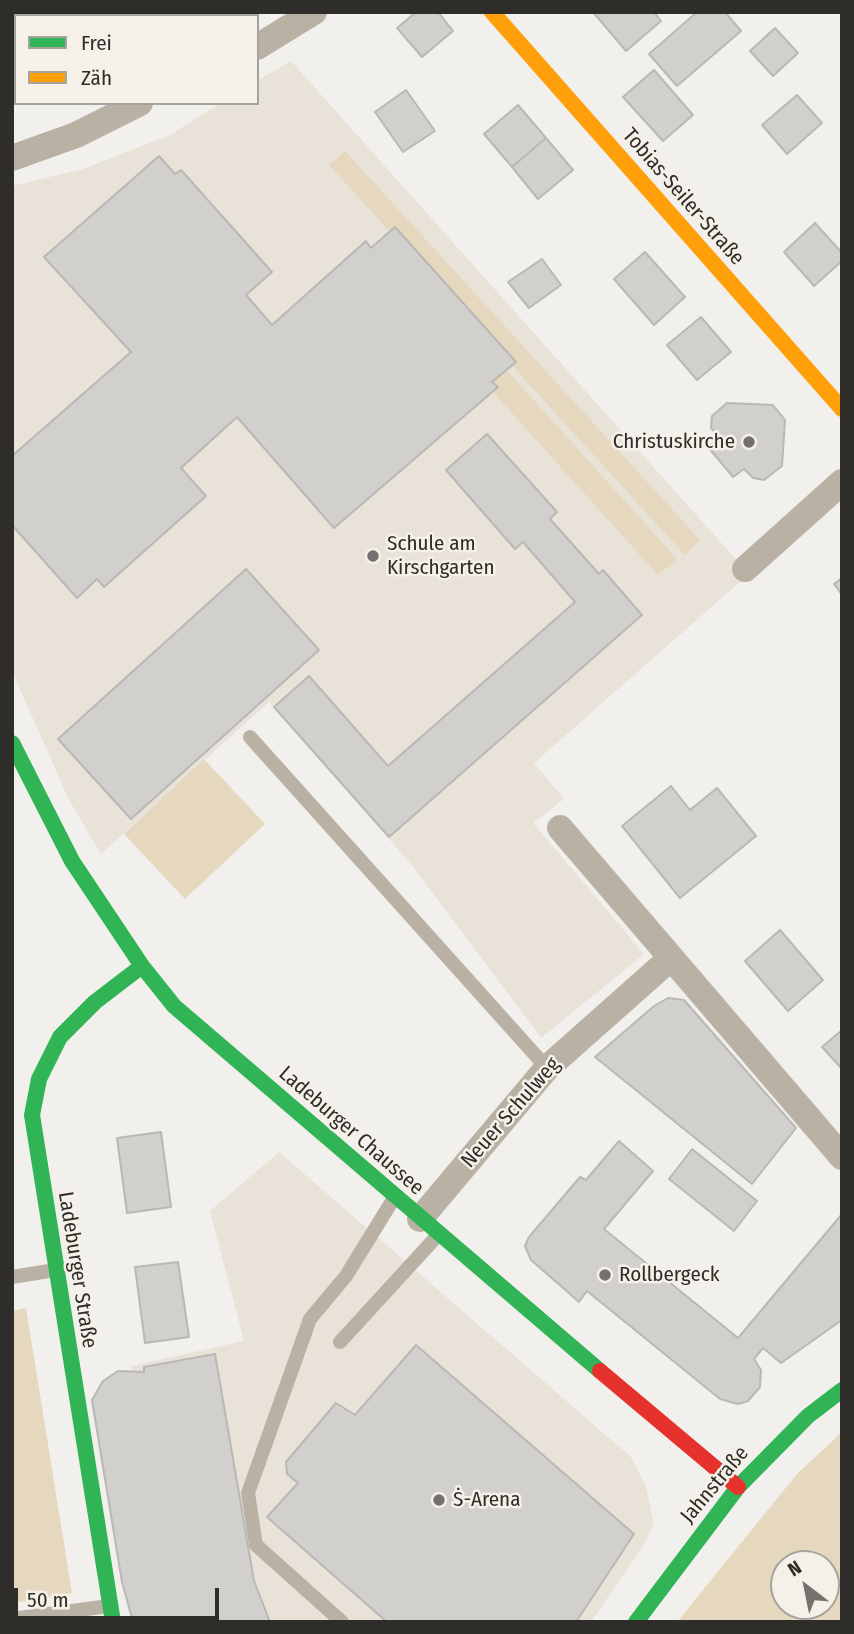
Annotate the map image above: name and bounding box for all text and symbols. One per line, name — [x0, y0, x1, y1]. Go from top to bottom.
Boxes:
legend — [14, 14, 259, 105]
text: Frei — [81, 30, 112, 56]
text: Zäh — [81, 65, 112, 91]
street label: Tobias-Seiler-Straße — [617, 123, 749, 271]
place label: Christuskirche — [613, 429, 735, 455]
marker: Christuskirche — [741, 434, 757, 450]
place label: Schule am Kirschgarten — [387, 531, 495, 581]
marker: Schule am Kirschgarten — [365, 548, 381, 564]
street label: Neuer Schulweg — [456, 1053, 566, 1173]
street label: Ladeburger Chaussee — [273, 1061, 429, 1201]
street label: Ladeburger Straße — [52, 1190, 102, 1350]
place label: Rollbergeck — [619, 1262, 720, 1288]
marker: Rollbergeck — [597, 1267, 613, 1283]
street label: Jahnstraße — [676, 1441, 754, 1529]
place label: Ṡ-Arena — [453, 1487, 520, 1513]
marker: Ṡ-Arena — [431, 1492, 447, 1508]
north arrow — [770, 1550, 840, 1620]
text: N — [784, 1556, 806, 1581]
scale bar — [18, 1574, 222, 1618]
text: 50 m — [27, 1587, 69, 1613]

